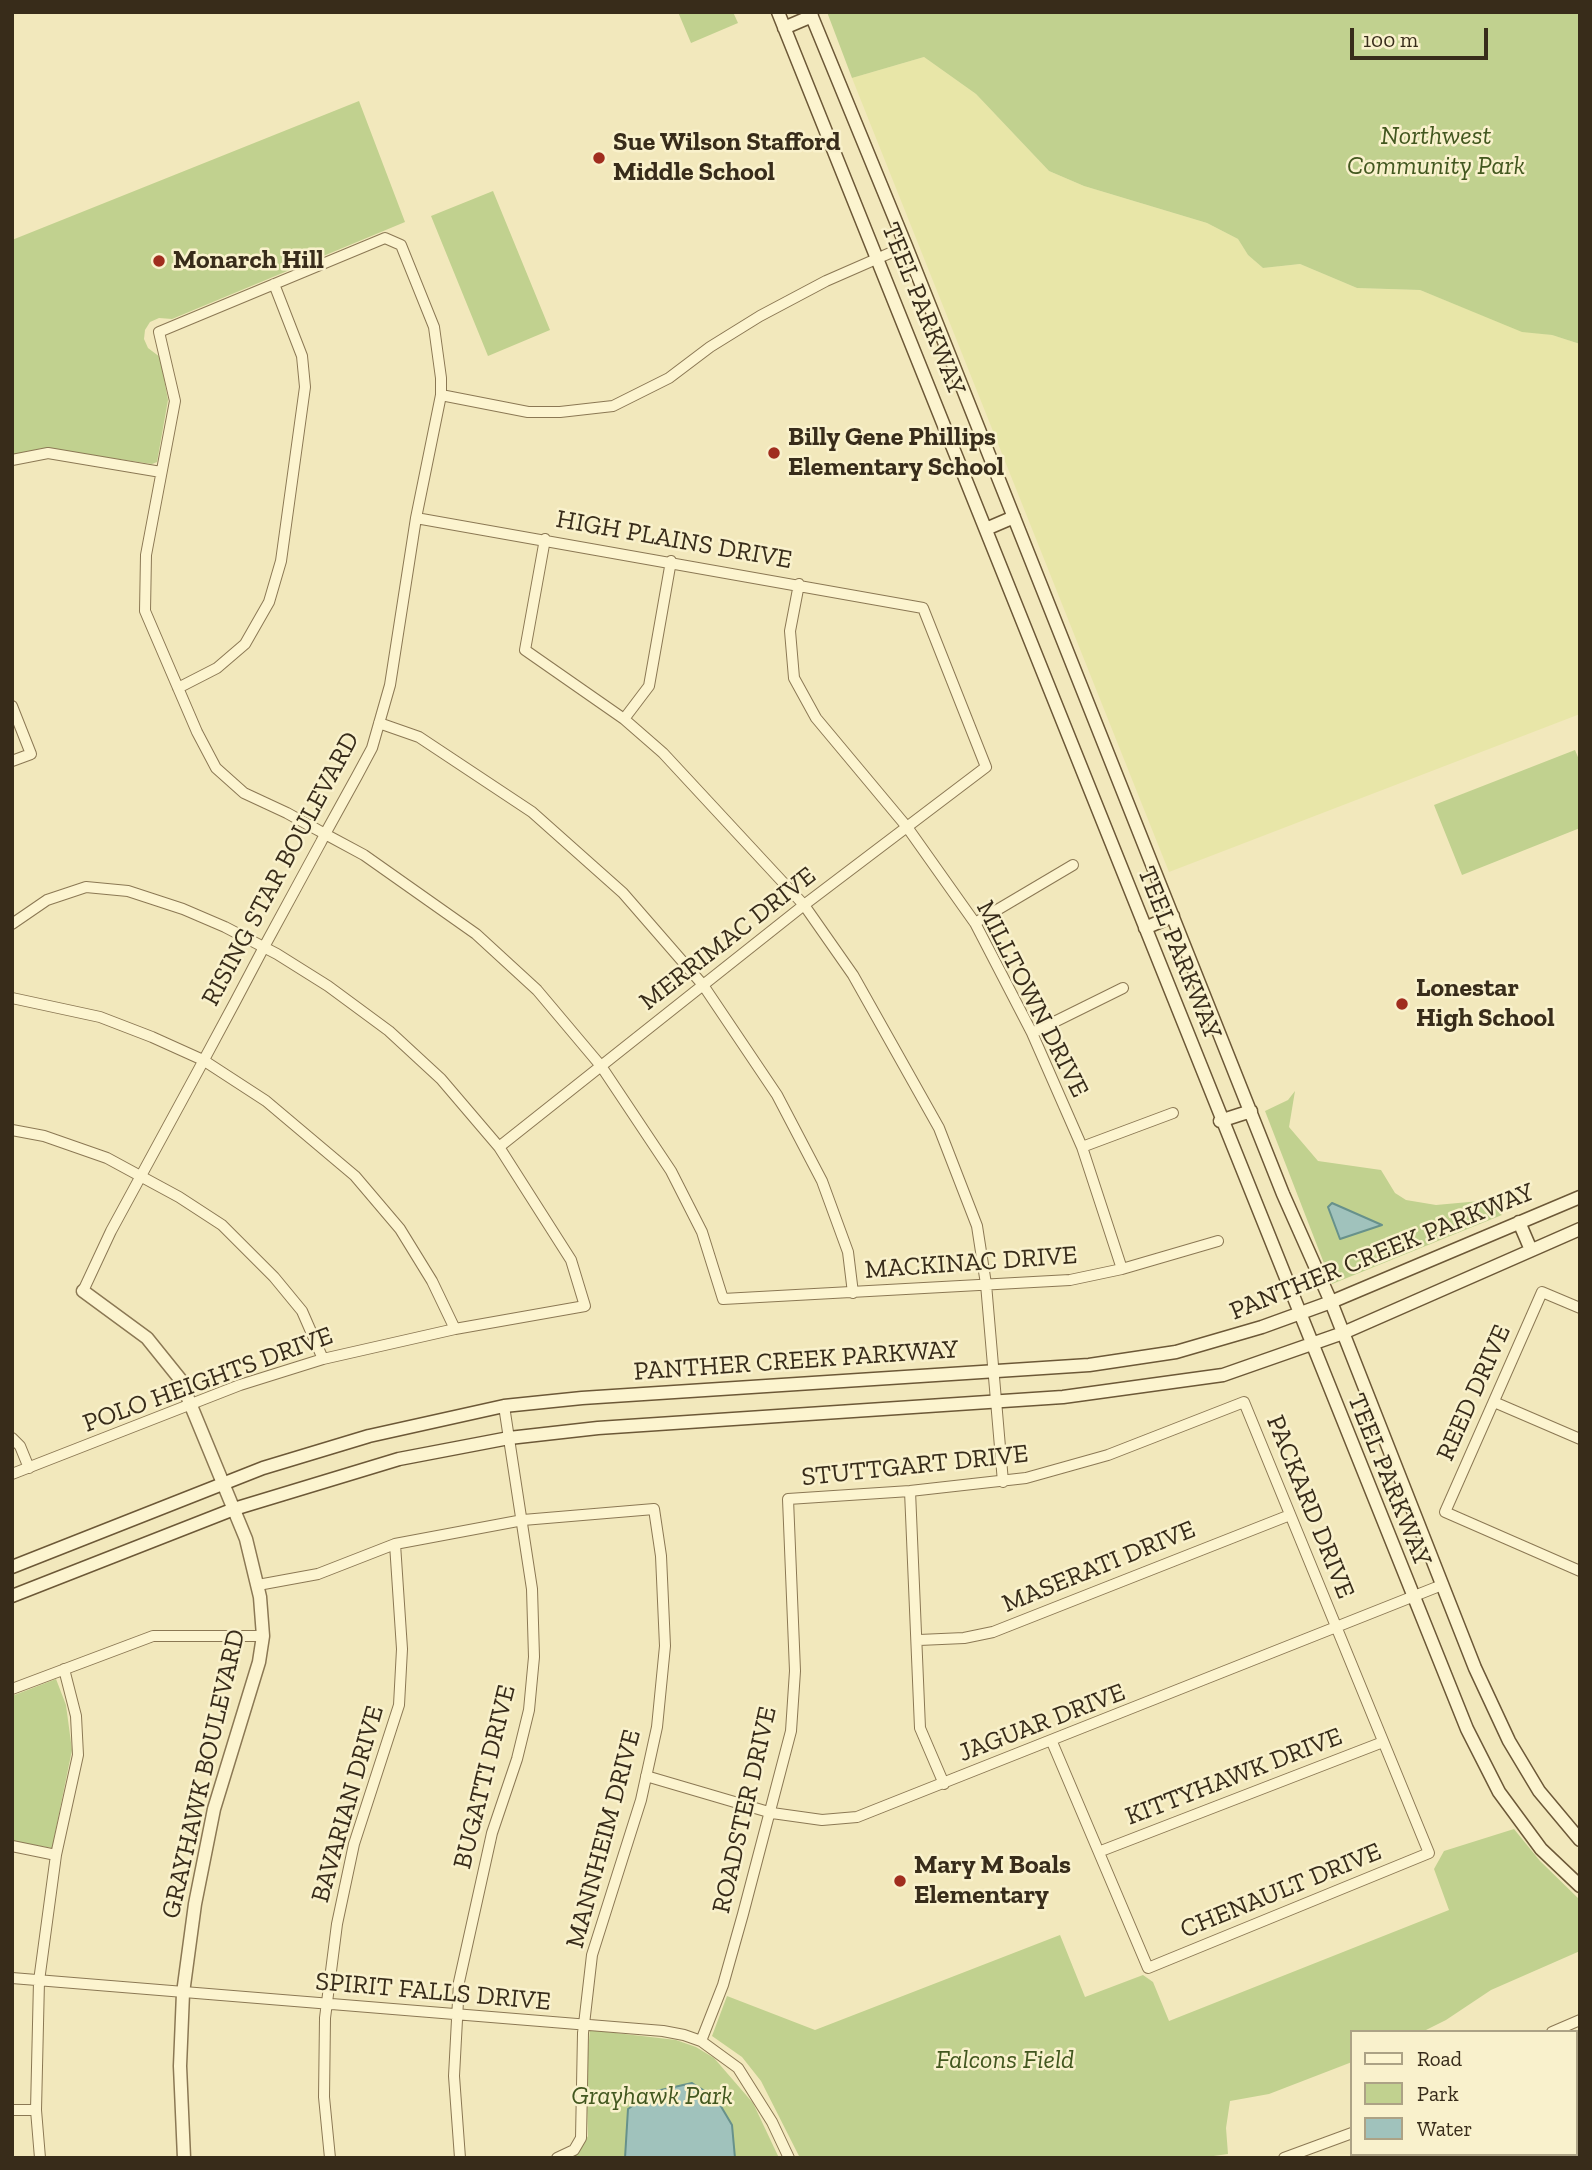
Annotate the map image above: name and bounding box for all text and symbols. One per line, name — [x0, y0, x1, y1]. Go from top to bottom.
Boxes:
scale bar — [1354, 14, 1492, 58]
text: 100 m — [1363, 27, 1418, 52]
park label: Northwest Community Park — [1347, 121, 1525, 182]
place label: Sue Wilson Stafford Middle School — [613, 127, 841, 188]
marker: Sue Wilson Stafford Middle School — [591, 150, 607, 166]
street label: TEEL PARKWAY — [874, 218, 972, 400]
place label: Monarch Hill — [173, 245, 324, 277]
marker: Monarch Hill — [151, 253, 167, 269]
place label: Billy Gene Phillips Elementary School — [788, 422, 1004, 484]
marker: Billy Gene Phillips Elementary School — [766, 445, 782, 461]
street label: HIGH PLAINS DRIVE — [554, 504, 794, 576]
street label: RISING STAR BOULEVARD — [196, 727, 366, 1011]
street label: MERRIMAC DRIVE — [634, 861, 822, 1017]
street label: TEEL PARKWAY — [1130, 862, 1228, 1044]
street label: MILLTOWN DRIVE — [969, 895, 1095, 1103]
place label: Lonestar High School — [1416, 973, 1555, 1034]
marker: Lonestar High School — [1394, 996, 1410, 1012]
street label: PANTHER CREEK PARKWAY — [1225, 1177, 1539, 1327]
street label: MACKINAC DRIVE — [864, 1240, 1078, 1286]
street label: POLO HEIGHTS DRIVE — [79, 1320, 337, 1440]
street label: REED DRIVE — [1430, 1320, 1518, 1466]
street label: PANTHER CREEK PARKWAY — [633, 1334, 959, 1388]
street label: TEEL PARKWAY — [1340, 1389, 1438, 1571]
street label: PACKARD DRIVE — [1259, 1411, 1361, 1603]
street label: STUTTGART DRIVE — [800, 1439, 1030, 1493]
street label: MASERATI DRIVE — [998, 1514, 1200, 1620]
street label: GRAYHAWK BOULEVARD — [156, 1627, 252, 1921]
street label: JAGUAR DRIVE — [954, 1677, 1130, 1769]
street label: BUGATTI DRIVE — [447, 1682, 523, 1872]
street label: BAVARIAN DRIVE — [305, 1702, 391, 1906]
street label: ROADSTER DRIVE — [706, 1704, 784, 1916]
street label: KITTYHAWK DRIVE — [1121, 1721, 1347, 1833]
street label: MANNHEIM DRIVE — [560, 1726, 648, 1952]
street label: CHENAULT DRIVE — [1176, 1836, 1386, 1946]
place label: Mary M Boals Elementary — [914, 1850, 1071, 1912]
marker: Mary M Boals Elementary — [892, 1873, 908, 1889]
street label: SPIRIT FALLS DRIVE — [314, 1966, 552, 2018]
legend — [1350, 2030, 1578, 2156]
park label: Falcons Field — [936, 2045, 1074, 2077]
text: Road — [1417, 2046, 1462, 2071]
park label: Grayhawk Park — [571, 2081, 733, 2113]
text: Park — [1417, 2081, 1459, 2106]
text: Water — [1417, 2116, 1472, 2141]

